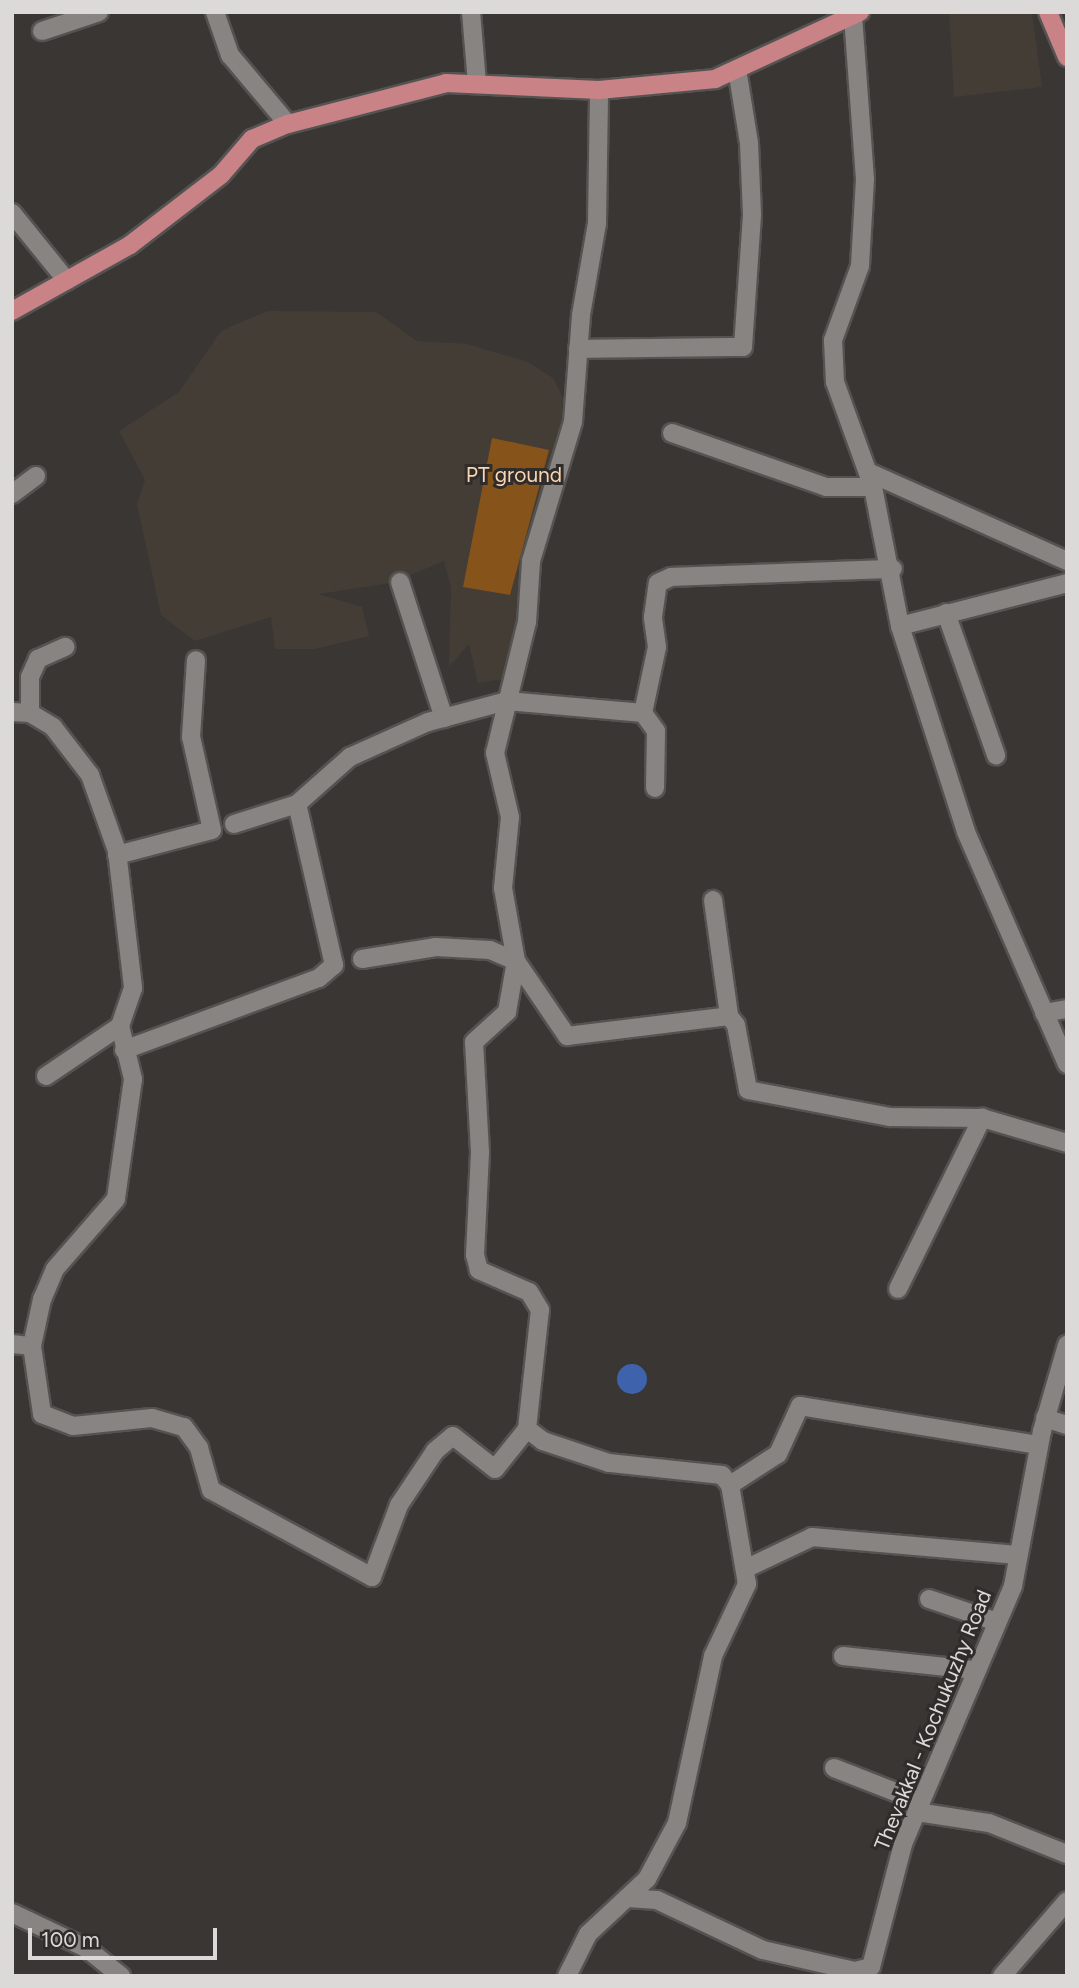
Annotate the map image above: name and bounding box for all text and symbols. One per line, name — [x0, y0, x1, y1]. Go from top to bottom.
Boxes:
park label: PT ground — [466, 462, 562, 488]
street label: Thevakkal - Kochukuzhy Road — [869, 1586, 997, 1854]
scale bar — [32, 1914, 220, 1958]
text: 100 m — [41, 1927, 100, 1952]

